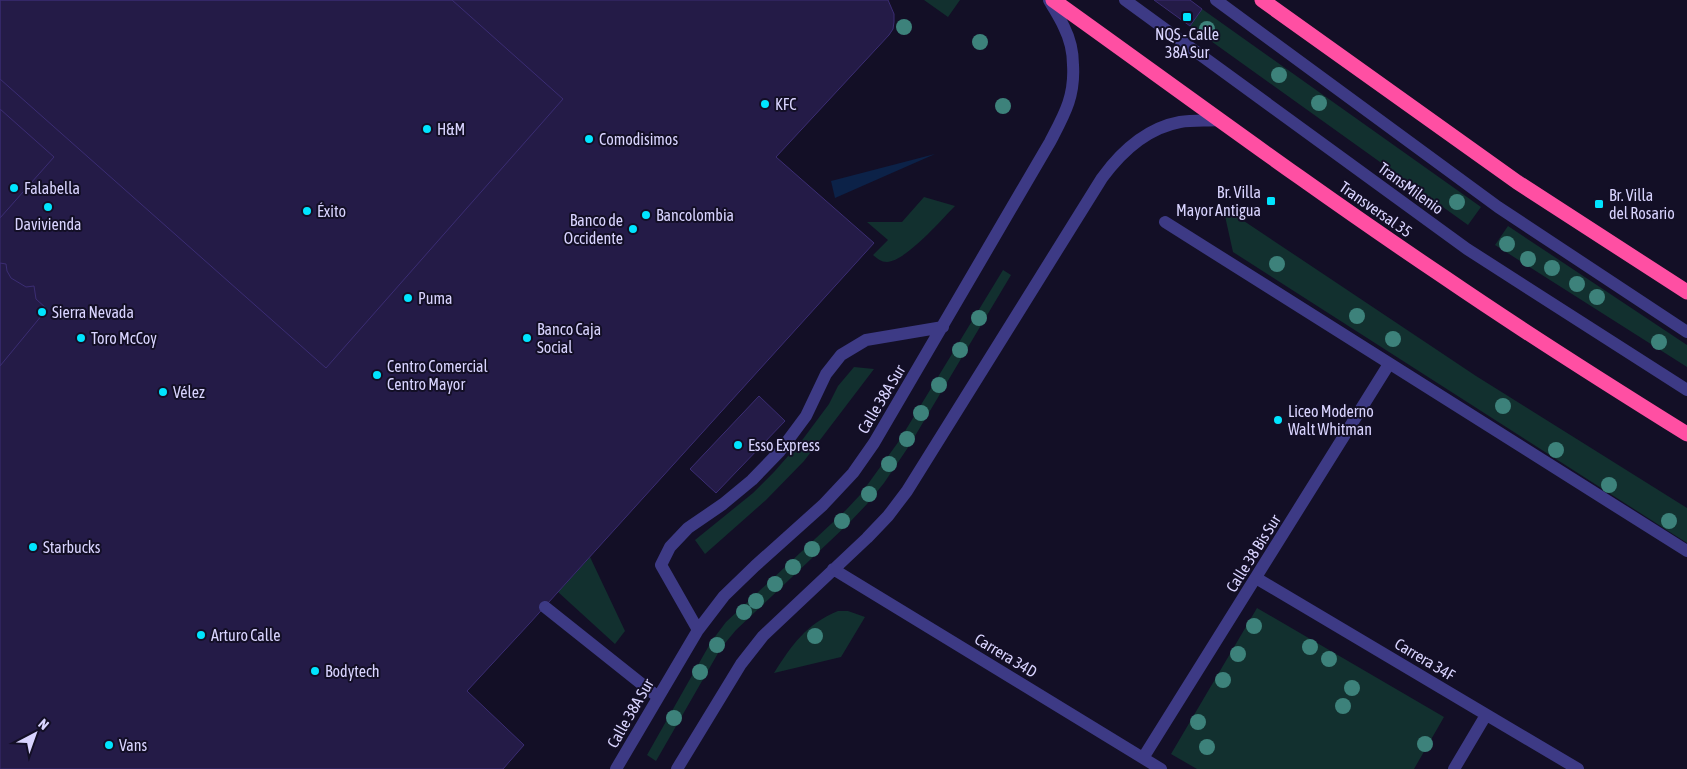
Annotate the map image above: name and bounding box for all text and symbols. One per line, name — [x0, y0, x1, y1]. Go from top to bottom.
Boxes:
marker: NQS - Calle 38A Sur — [1181, 11, 1193, 23]
place label: NQS - Calle 38A Sur — [1155, 25, 1219, 61]
place label: KFC — [775, 95, 797, 113]
marker: KFC — [759, 98, 771, 110]
place label: H&M — [437, 120, 465, 138]
marker: H&M — [421, 123, 433, 135]
place label: Comodisimos — [599, 130, 678, 148]
marker: Comodisimos — [583, 133, 595, 145]
street label: TransMilenio — [1375, 158, 1447, 218]
street label: Transversal 35 — [1336, 177, 1416, 241]
place label: Falabella — [24, 179, 80, 197]
marker: Falabella — [8, 182, 20, 194]
place label: Br. Villa Mayor Antigua — [1176, 183, 1261, 220]
place label: Br. Villa del Rosario — [1609, 186, 1675, 222]
marker: Br. Villa Mayor Antigua — [1265, 195, 1277, 207]
marker: Br. Villa del Rosario — [1593, 198, 1605, 210]
marker: Davivienda — [42, 201, 54, 213]
place label: Éxito — [317, 202, 346, 220]
marker: Éxito — [301, 205, 313, 217]
place label: Bancolombia — [656, 206, 734, 224]
marker: Bancolombia — [640, 209, 652, 221]
place label: Banco de Occidente — [564, 211, 623, 247]
place label: Davivienda — [15, 215, 82, 233]
marker: Banco de Occidente — [627, 223, 639, 235]
place label: Puma — [418, 289, 453, 307]
marker: Puma — [402, 292, 414, 304]
place label: Sierra Nevada — [52, 303, 134, 321]
marker: Sierra Nevada — [36, 306, 48, 318]
place label: Banco Caja Social — [537, 320, 601, 356]
place label: Toro McCoy — [91, 329, 157, 348]
marker: Toro McCoy — [75, 332, 87, 344]
marker: Banco Caja Social — [521, 332, 533, 344]
place label: Centro Comercial Centro Mayor — [387, 357, 489, 394]
street label: Calle 38A Sur — [854, 361, 909, 436]
marker: Centro Comercial Centro Mayor — [371, 369, 383, 381]
place label: Vélez — [173, 383, 205, 401]
marker: Vélez — [157, 386, 169, 398]
place label: Liceo Moderno Walt Whitman — [1288, 402, 1374, 438]
marker: Liceo Moderno Walt Whitman — [1272, 414, 1284, 426]
place label: Esso Express — [748, 436, 820, 455]
marker: Esso Express — [732, 439, 744, 451]
street label: Calle 38 Bis Sur — [1222, 511, 1284, 595]
place label: Starbucks — [43, 538, 101, 556]
marker: Starbucks — [27, 541, 39, 553]
place label: Arturo Calle — [211, 626, 280, 644]
marker: Arturo Calle — [195, 629, 207, 641]
street label: Carrera 34D — [972, 629, 1040, 681]
street label: Carrera 34F — [1392, 634, 1459, 684]
place label: Bodytech — [325, 662, 380, 681]
marker: Bodytech — [309, 665, 321, 677]
street label: Calle 38A Sur — [603, 675, 657, 751]
north arrow — [10, 709, 60, 759]
text: N — [35, 715, 52, 733]
place label: Vans — [119, 736, 148, 754]
marker: Vans — [103, 739, 115, 751]

